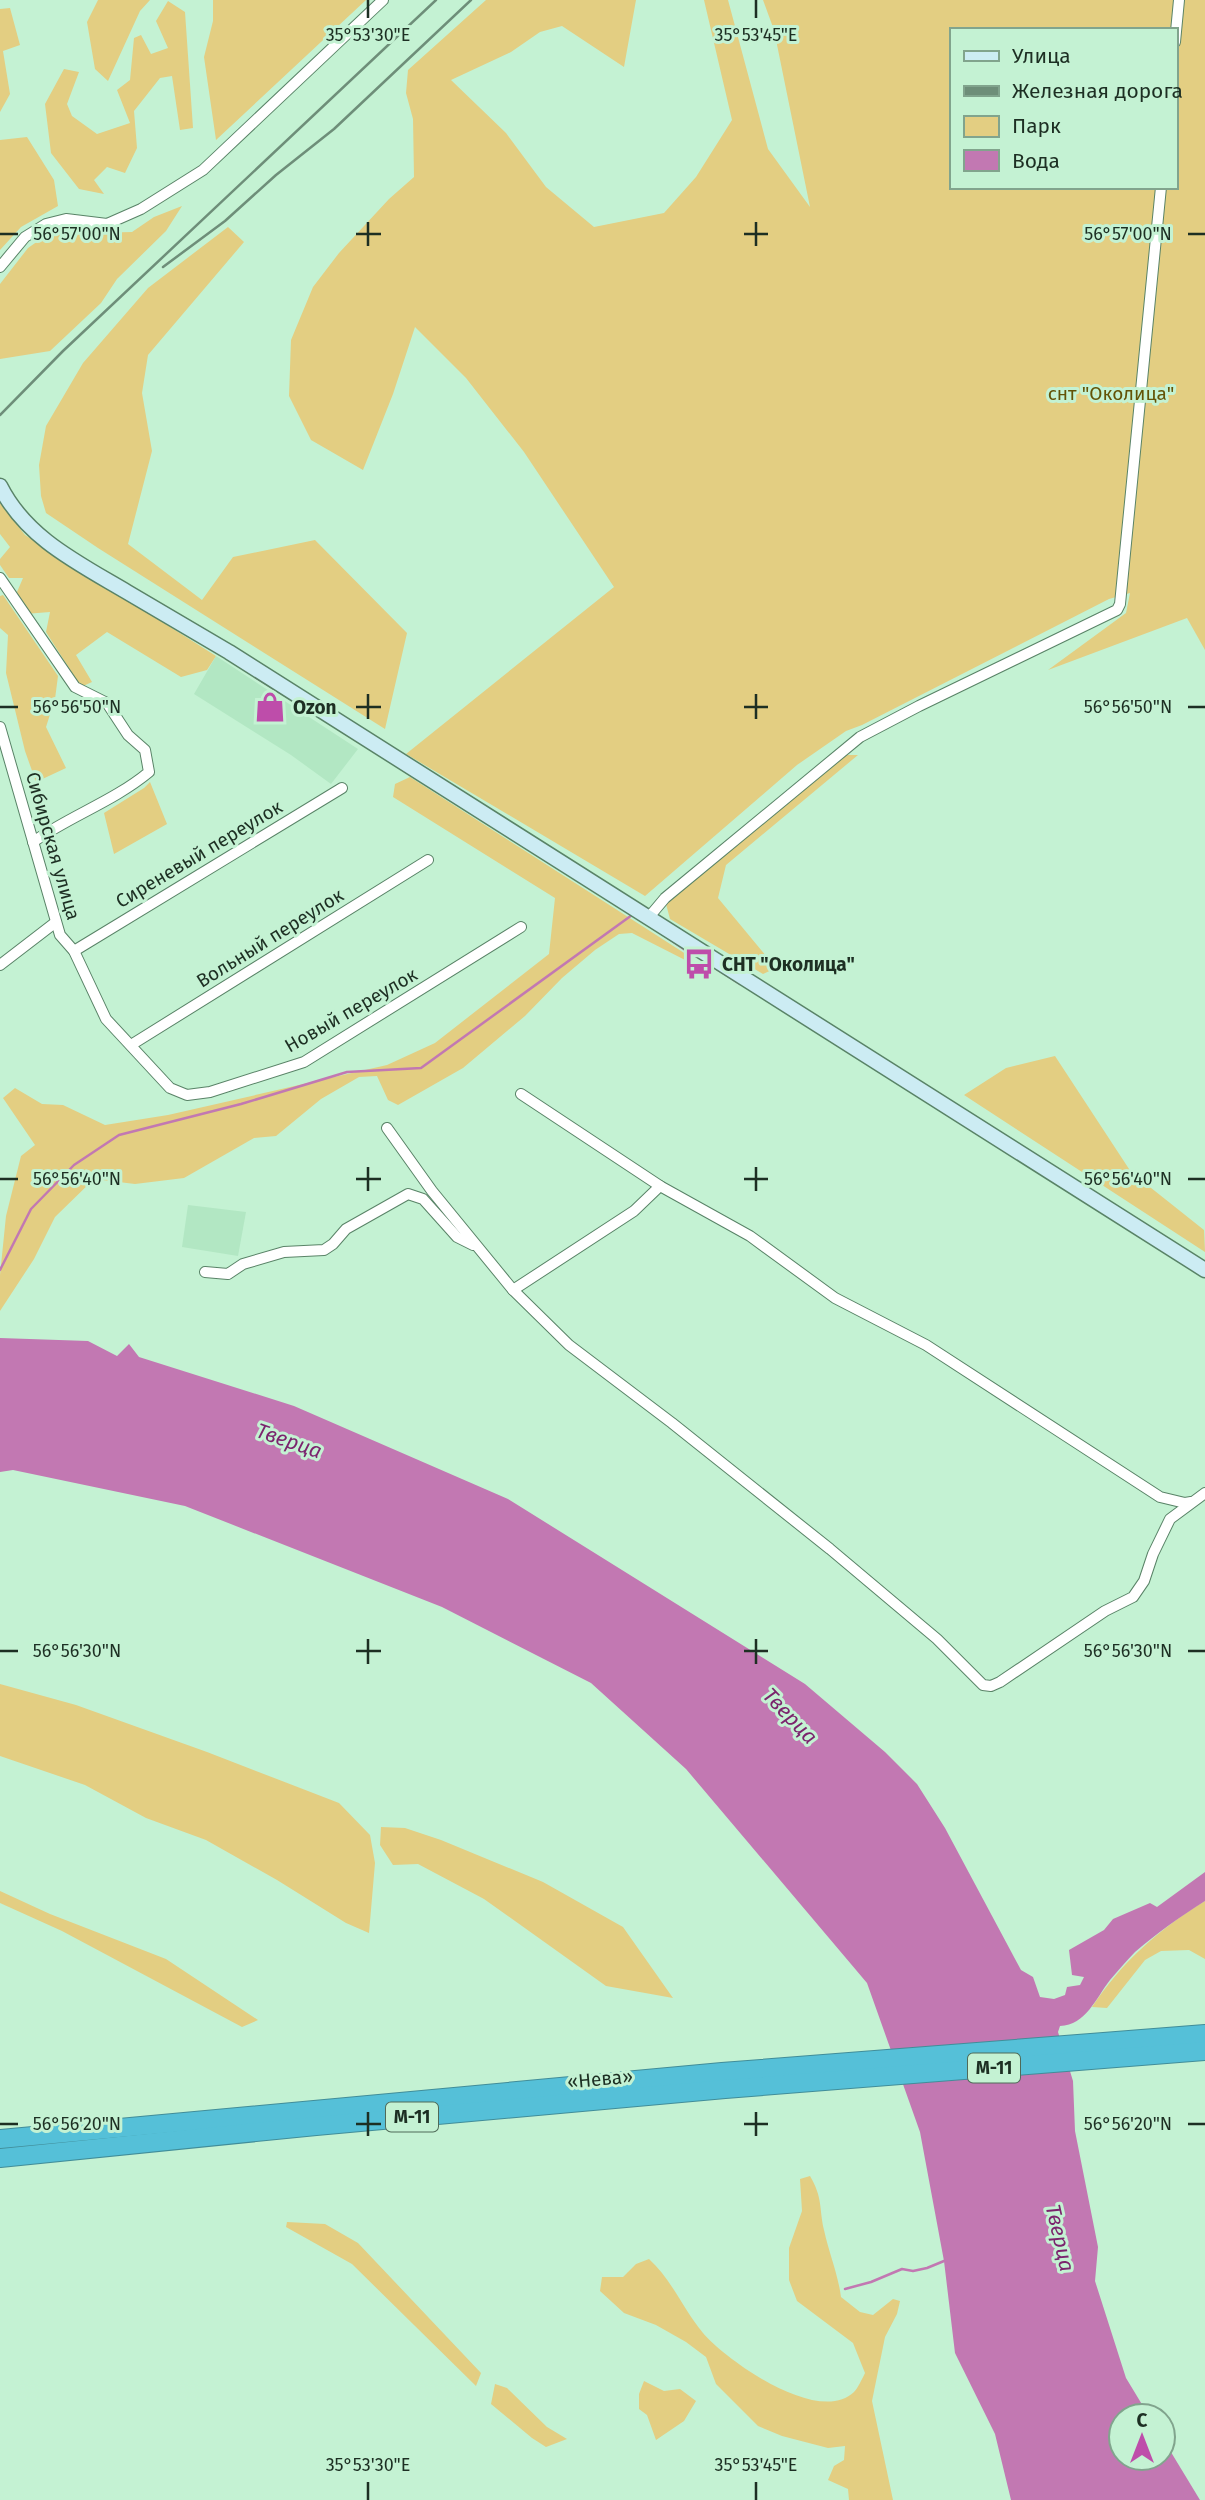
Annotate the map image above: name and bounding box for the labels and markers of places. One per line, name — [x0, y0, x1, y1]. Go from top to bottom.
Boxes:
shop icon: Ozon — [253, 690, 287, 724]
place label: Ozon — [293, 696, 337, 719]
bus stop icon: СНТ "Околица" — [682, 947, 716, 981]
place label: СНТ "Околица" — [722, 953, 855, 976]

